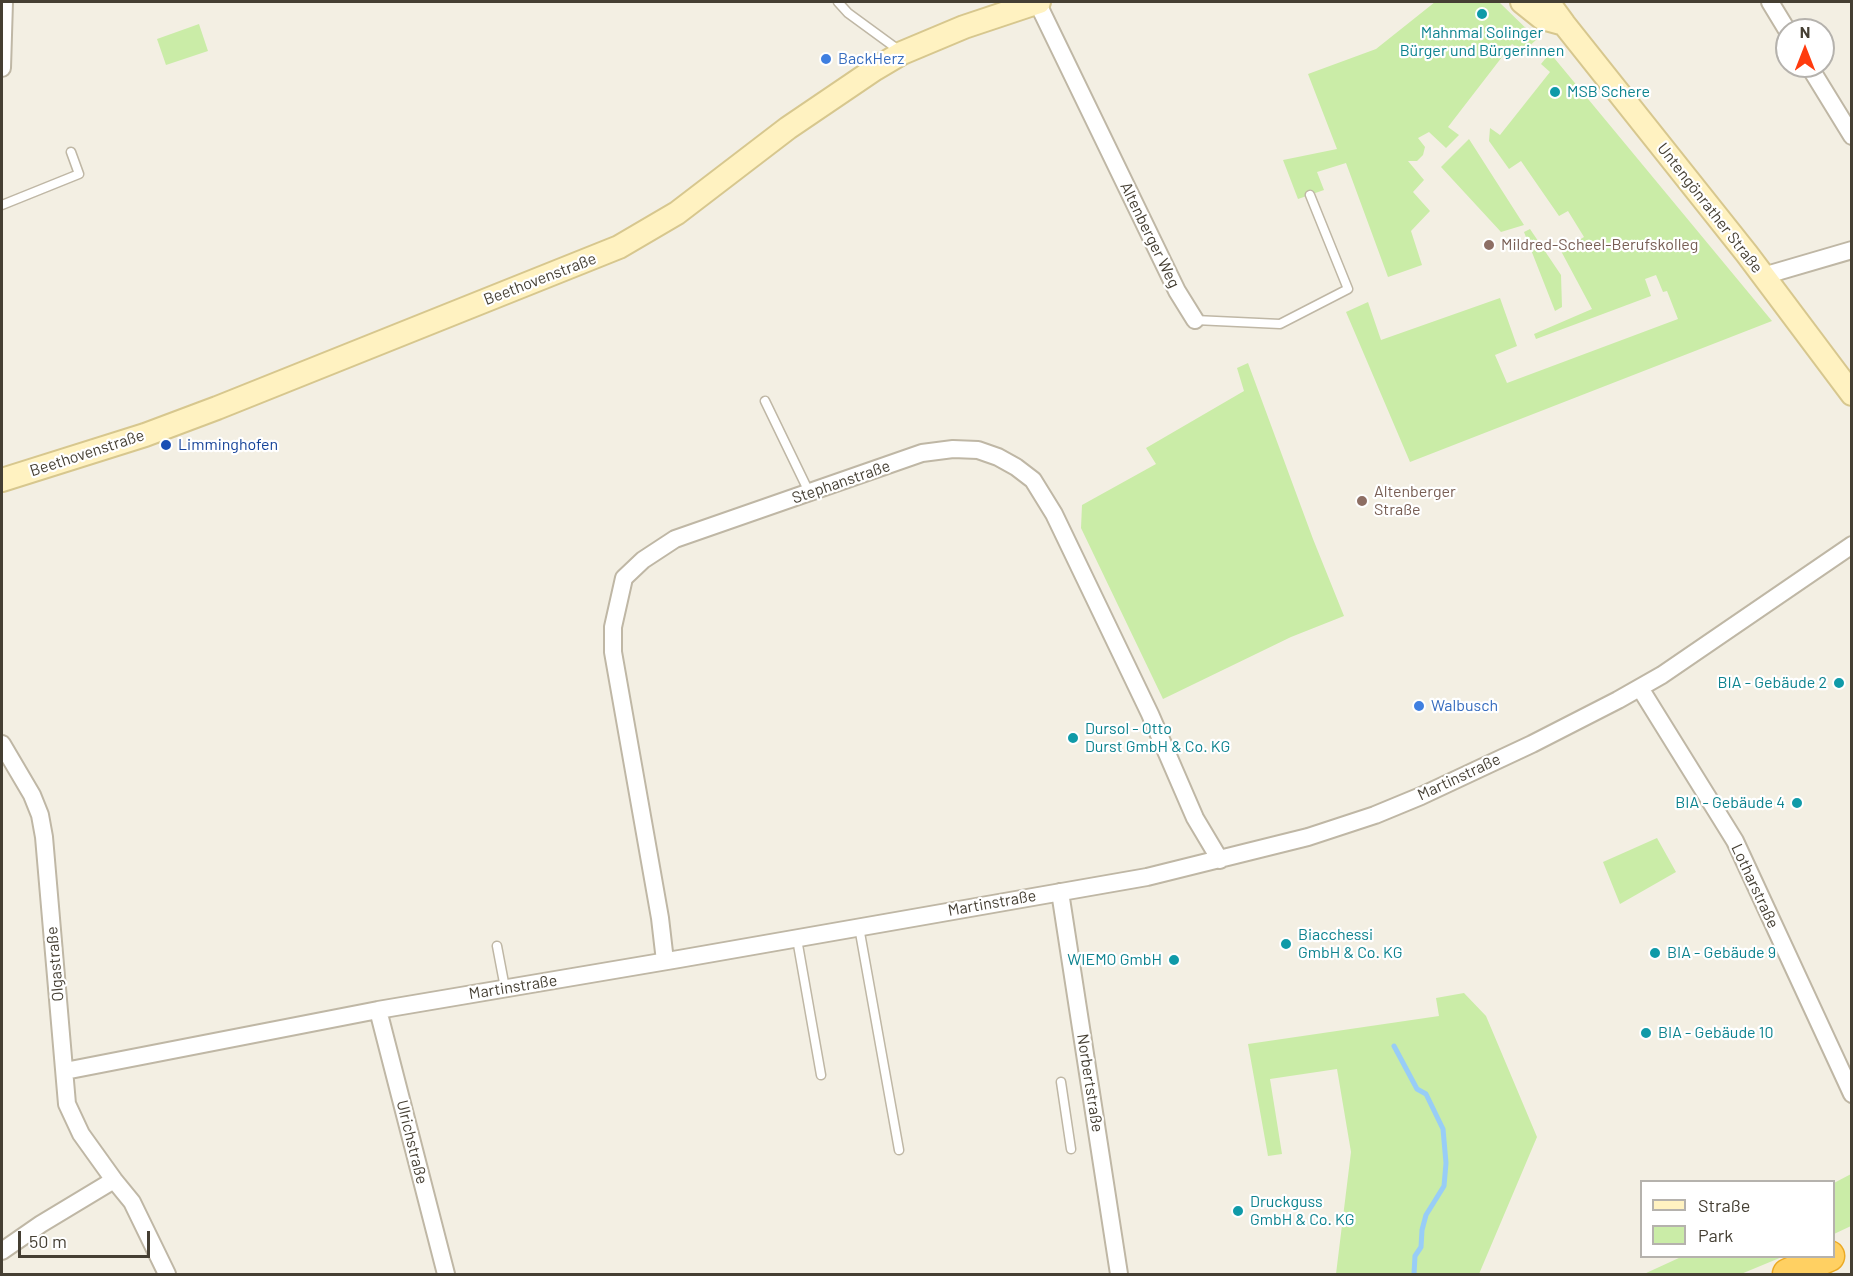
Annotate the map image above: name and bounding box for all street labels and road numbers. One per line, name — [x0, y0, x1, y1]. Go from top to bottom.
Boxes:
street label: Untengönrather Straße — [1653, 139, 1767, 277]
street label: Altenberger Weg — [1116, 179, 1184, 291]
street label: Beethovenstraße — [481, 249, 599, 309]
street label: Beethovenstraße — [27, 425, 147, 481]
street label: Stephanstraße — [789, 456, 893, 508]
street label: Martinstraße — [1415, 749, 1503, 805]
street label: Lotharstraße — [1727, 841, 1783, 931]
street label: Martinstraße — [946, 886, 1038, 920]
street label: Olgastraße — [42, 926, 68, 1002]
street label: Martinstraße — [467, 971, 559, 1003]
street label: Norbertstraße — [1073, 1032, 1107, 1134]
street label: Ulrichstraße — [392, 1098, 432, 1186]

